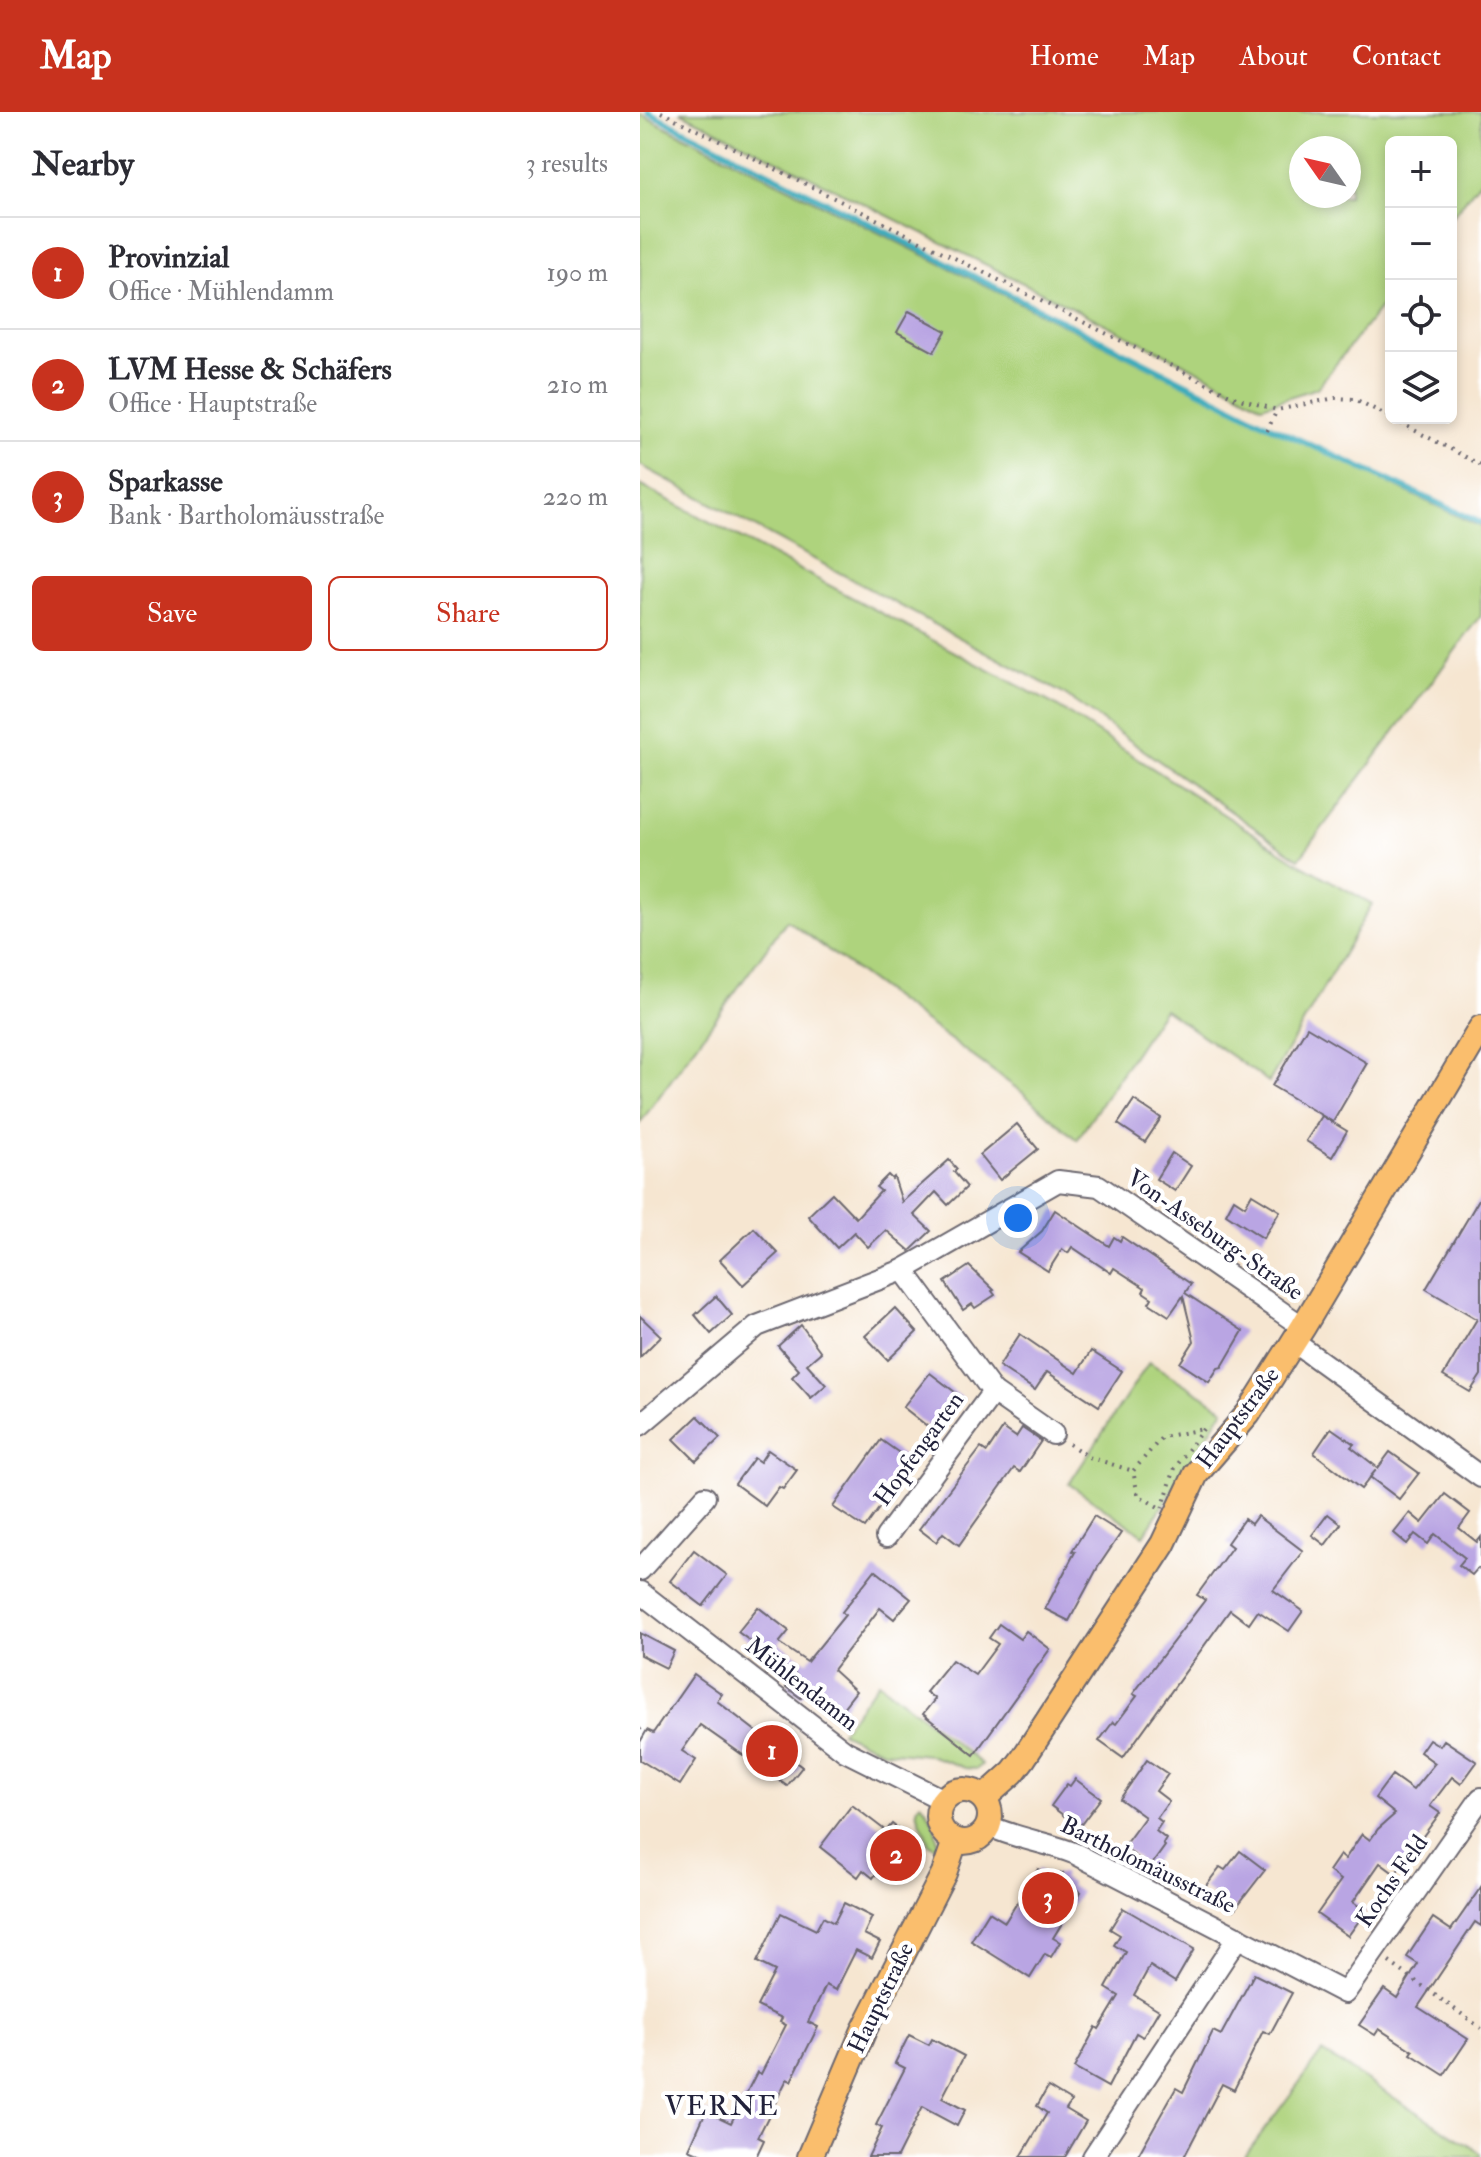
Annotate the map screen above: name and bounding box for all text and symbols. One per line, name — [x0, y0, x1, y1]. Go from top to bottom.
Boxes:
text: Map — [40, 32, 111, 80]
text: Home — [1029, 39, 1099, 74]
text: Map — [1143, 39, 1195, 74]
text: About — [1239, 39, 1308, 74]
text: Contact — [1352, 39, 1441, 74]
north arrow — [1289, 136, 1361, 208]
map controls — [1385, 136, 1457, 424]
button: + — [1385, 136, 1457, 208]
text: Nearby — [32, 143, 134, 186]
text: 3 results — [526, 148, 608, 180]
button: − — [1385, 208, 1457, 280]
text: Provinzial — [108, 239, 229, 276]
text: 1 — [53, 257, 63, 289]
text: 190 m — [547, 257, 608, 289]
text: Office · Mühlendamm — [108, 276, 334, 308]
button: locate — [1385, 280, 1457, 352]
text: LVM Hesse & Schäfers — [108, 351, 392, 388]
button: layers — [1385, 352, 1457, 424]
text: 2 — [51, 369, 65, 401]
text: 210 m — [547, 369, 608, 401]
text: Office · Hauptstraße — [108, 388, 317, 420]
text: Sparkasse — [108, 463, 223, 500]
text: 3 — [53, 481, 63, 513]
text: 220 m — [543, 481, 608, 513]
text: Bank · Bartholomäusstraße — [108, 500, 384, 532]
button: Save — [32, 576, 312, 651]
button: Share — [328, 576, 608, 651]
street label: Von-Asseburg-Straße — [1121, 1162, 1309, 1308]
your location — [998, 1198, 1038, 1238]
street label: Hauptstraße — [1190, 1361, 1286, 1475]
street label: Hopfengarten — [867, 1386, 971, 1512]
street label: Mühlendamm — [739, 1630, 865, 1738]
pin: 1 — [746, 1721, 798, 1781]
street label: Bartholomäusstraße — [1055, 1809, 1241, 1921]
pin: 2 — [870, 1825, 922, 1885]
street label: Kochs Feld — [1349, 1829, 1435, 1933]
pin: 3 — [1022, 1868, 1074, 1928]
street label: Hauptstraße — [841, 1937, 921, 2059]
district label: VERNE — [664, 2089, 780, 2124]

